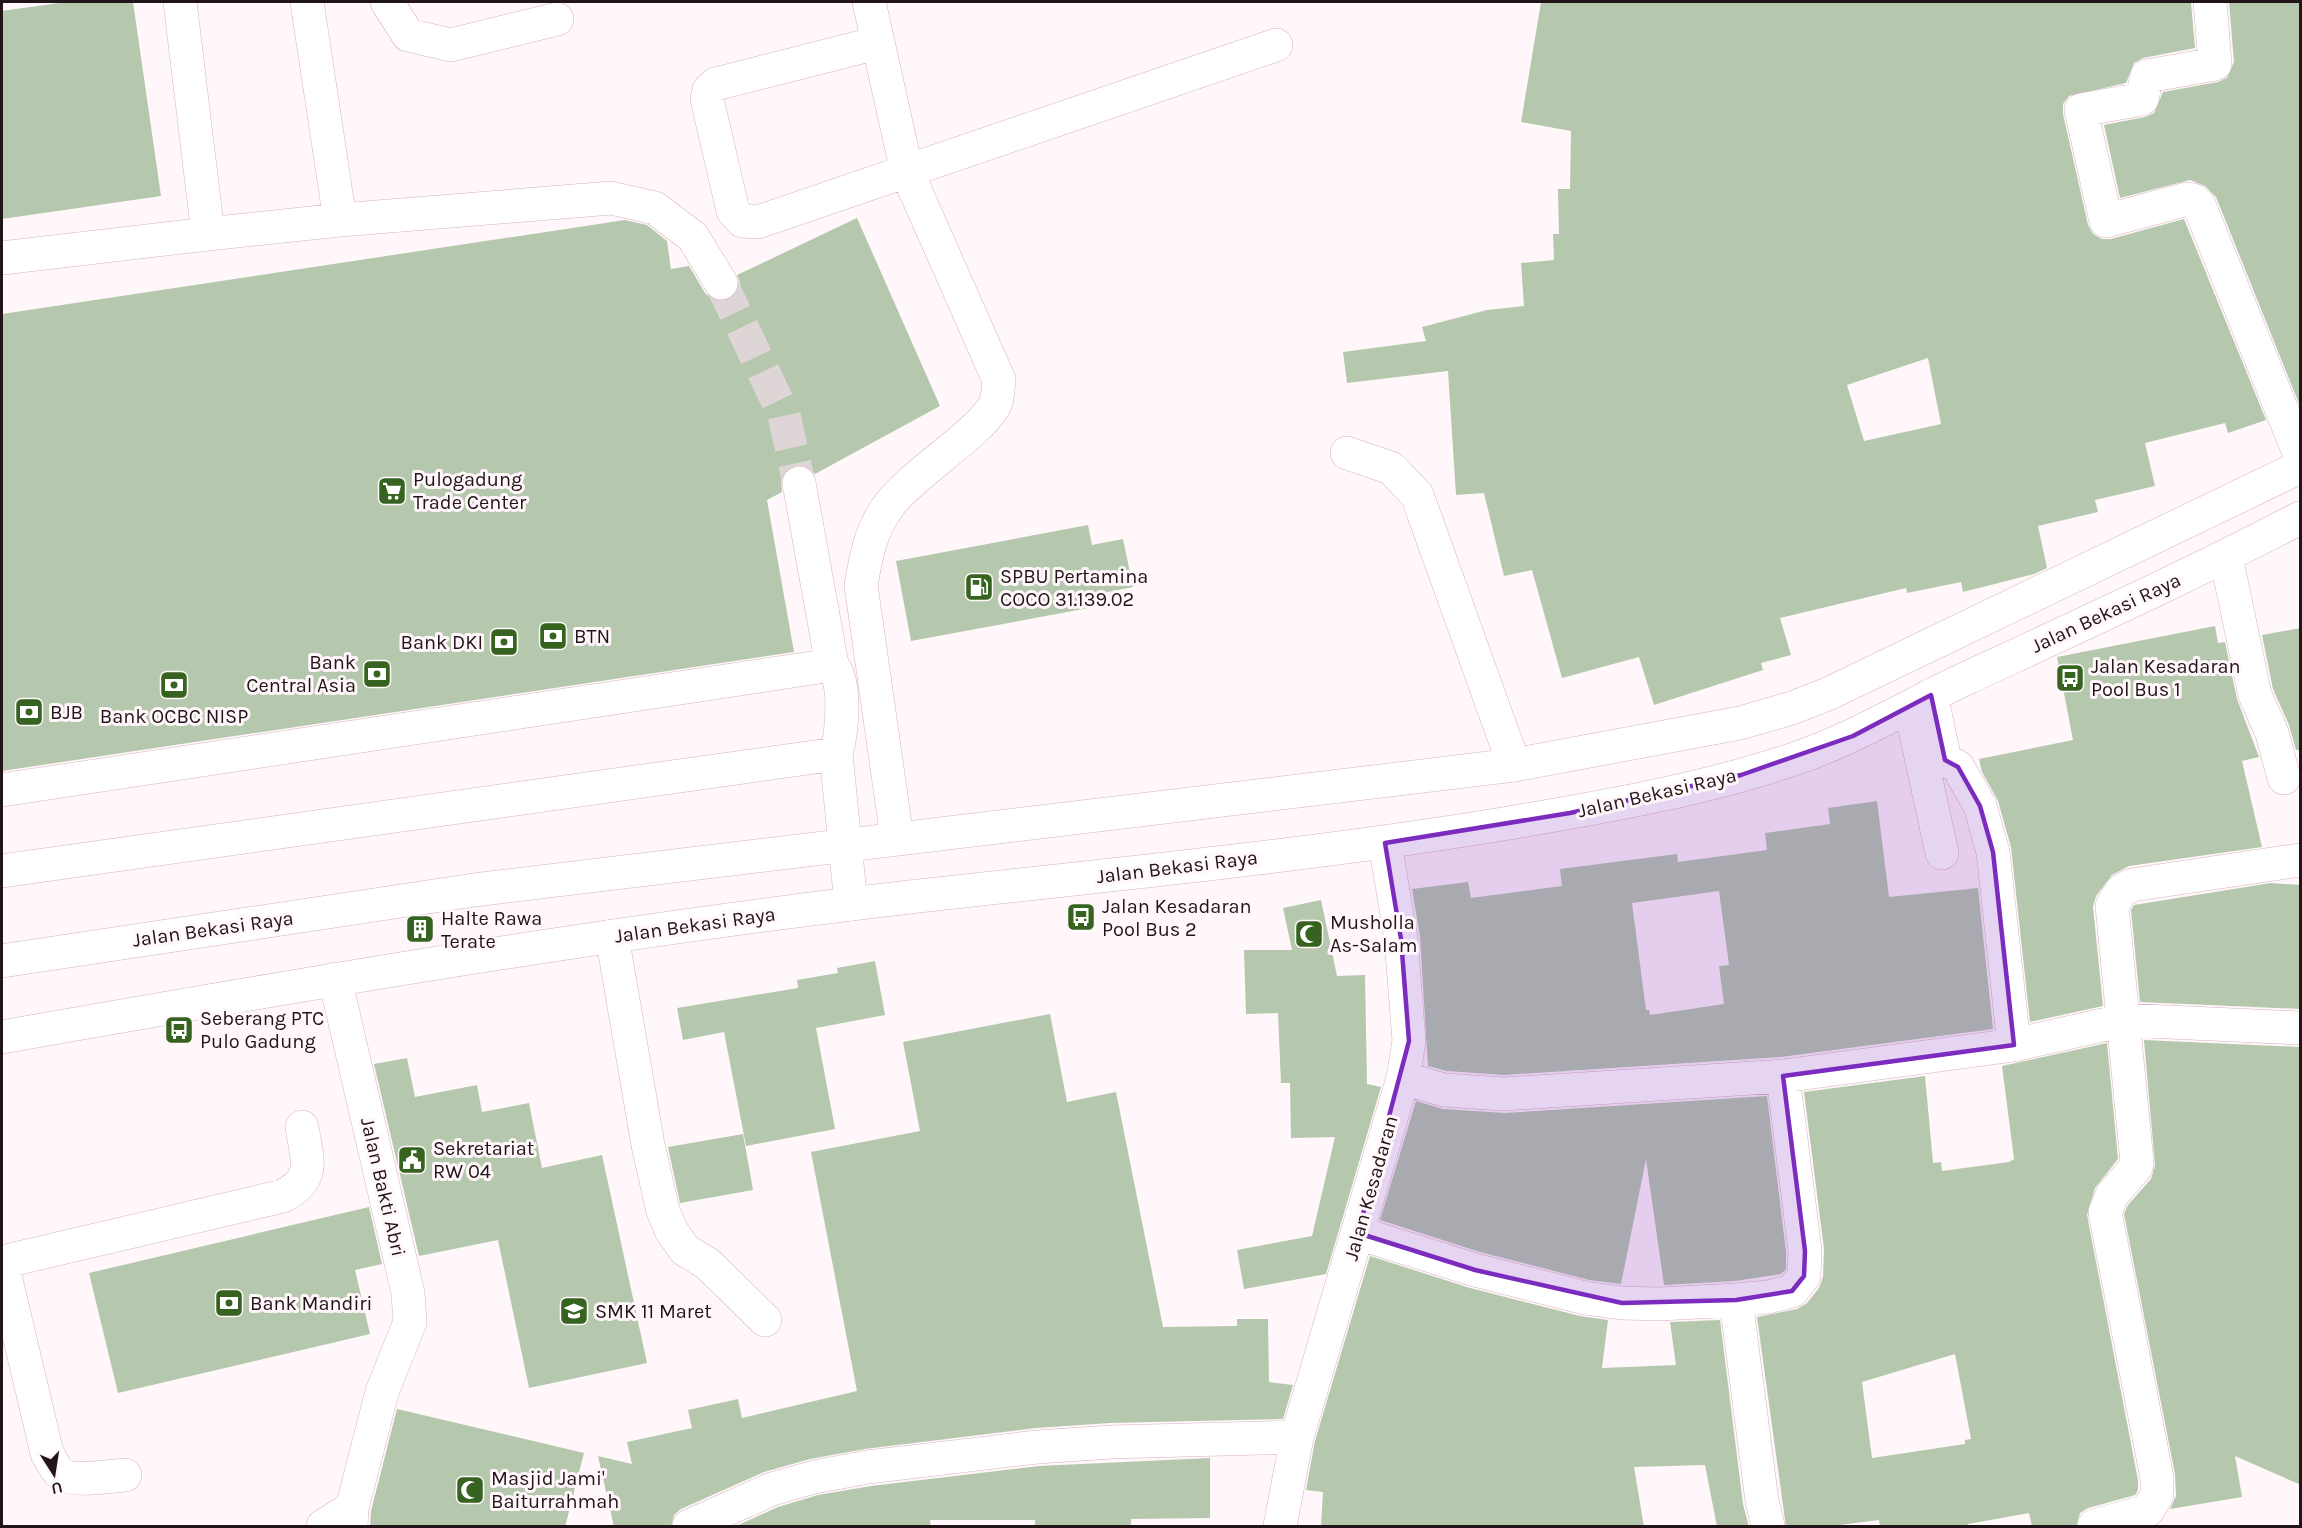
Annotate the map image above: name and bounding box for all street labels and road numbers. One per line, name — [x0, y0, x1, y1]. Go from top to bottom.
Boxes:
street label: Jalan Bekasi Raya — [2028, 568, 2184, 658]
street label: Jalan Bekasi Raya — [1575, 764, 1739, 822]
street label: Jalan Bekasi Raya — [1095, 846, 1259, 888]
street label: Jalan Bekasi Raya — [613, 902, 777, 948]
street label: Jalan Bekasi Raya — [131, 906, 295, 952]
street label: Jalan Kesadaran — [1339, 1113, 1403, 1263]
street label: Jalan Bakti Abri — [356, 1115, 410, 1259]

